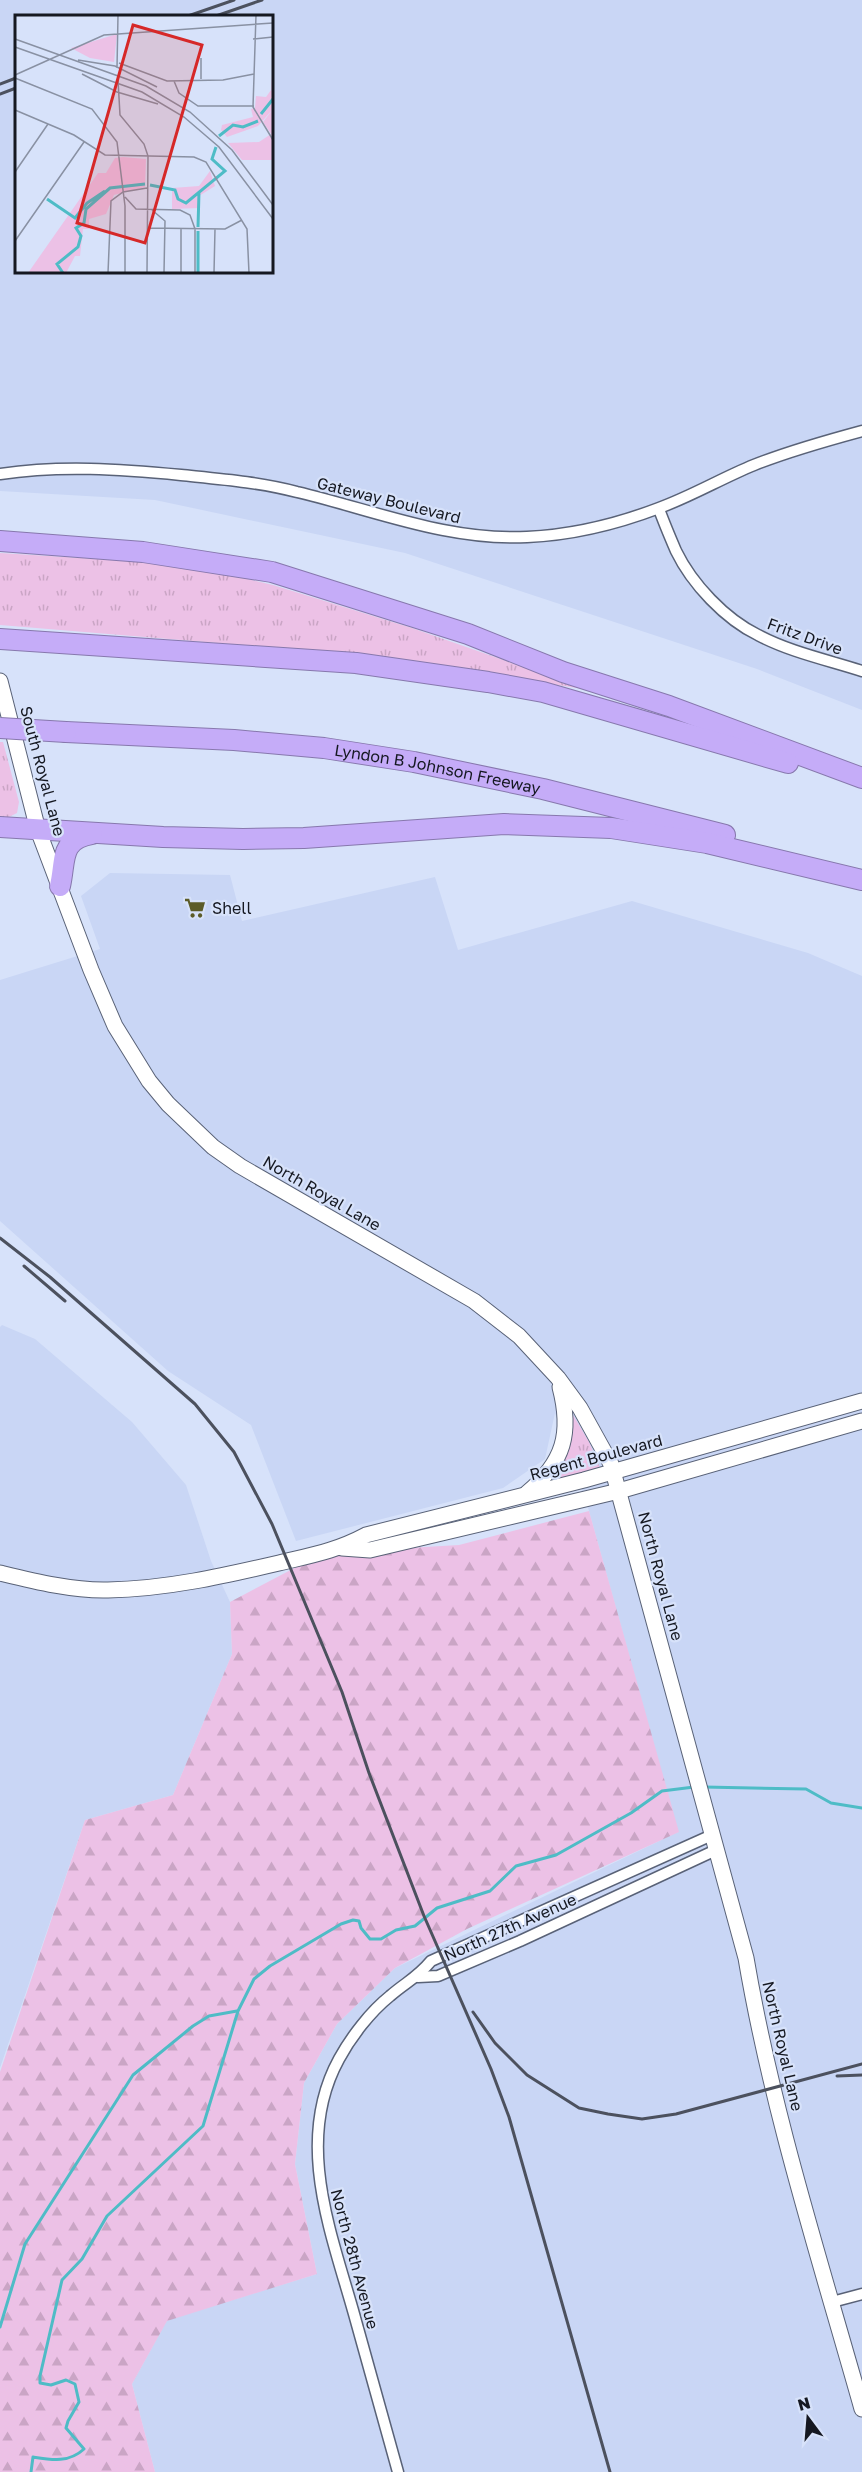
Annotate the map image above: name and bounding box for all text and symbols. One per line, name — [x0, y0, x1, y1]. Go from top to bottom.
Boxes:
inset map — [15, 15, 273, 273]
street label: Gateway Boulevard — [315, 472, 463, 528]
street label: Fritz Drive — [765, 613, 845, 659]
street label: South Royal Lane — [16, 704, 70, 838]
street label: Lyndon B Johnson Freeway — [333, 740, 542, 798]
supermarket icon: Shell — [183, 896, 207, 920]
place label: Shell — [212, 898, 252, 918]
street label: North Royal Lane — [260, 1151, 384, 1235]
street label: Regent Boulevard — [527, 1430, 665, 1484]
street label: North Royal Lane — [634, 1509, 688, 1643]
street label: North 27th Avenue — [441, 1889, 579, 1965]
street label: North Royal Lane — [758, 1979, 808, 2113]
street label: North 28th Avenue — [327, 2187, 383, 2331]
north arrow — [778, 2388, 838, 2448]
text: N — [795, 2392, 812, 2415]

